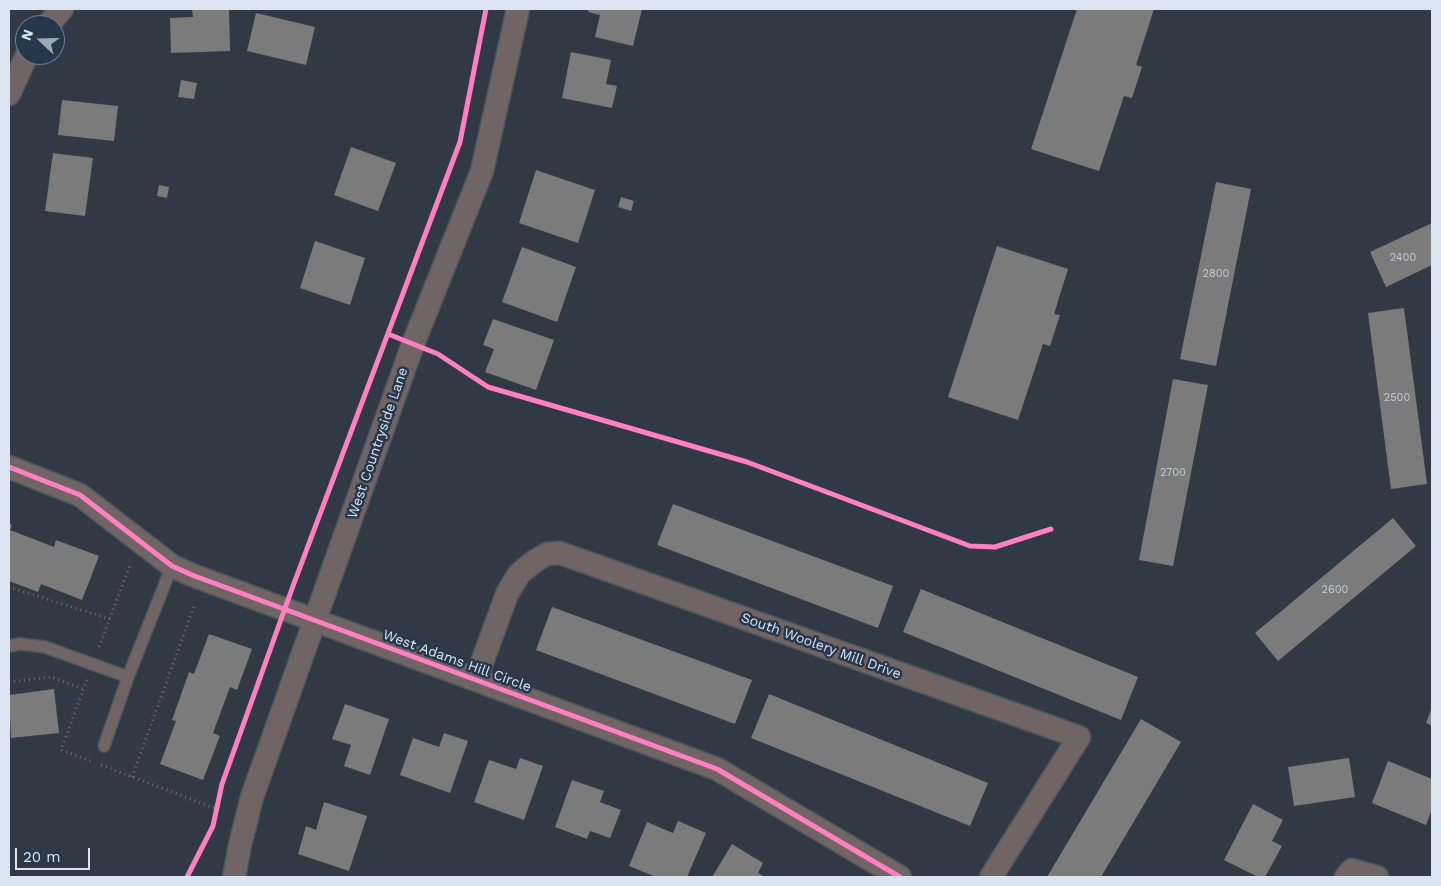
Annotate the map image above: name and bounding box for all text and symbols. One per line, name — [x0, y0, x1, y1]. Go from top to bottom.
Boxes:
north arrow — [15, 15, 65, 65]
text: N — [18, 27, 36, 43]
house number: 2400 — [1390, 251, 1416, 265]
house number: 2800 — [1203, 267, 1229, 281]
street label: West Countryside Lane — [344, 365, 412, 521]
house number: 2500 — [1384, 391, 1410, 405]
house number: 2700 — [1160, 466, 1186, 480]
house number: 2600 — [1322, 583, 1348, 597]
street label: South Woolery Mill Drive — [739, 609, 903, 683]
street label: West Adams Hill Circle — [380, 626, 534, 696]
scale bar — [18, 838, 92, 870]
text: 20 m — [23, 848, 61, 866]

